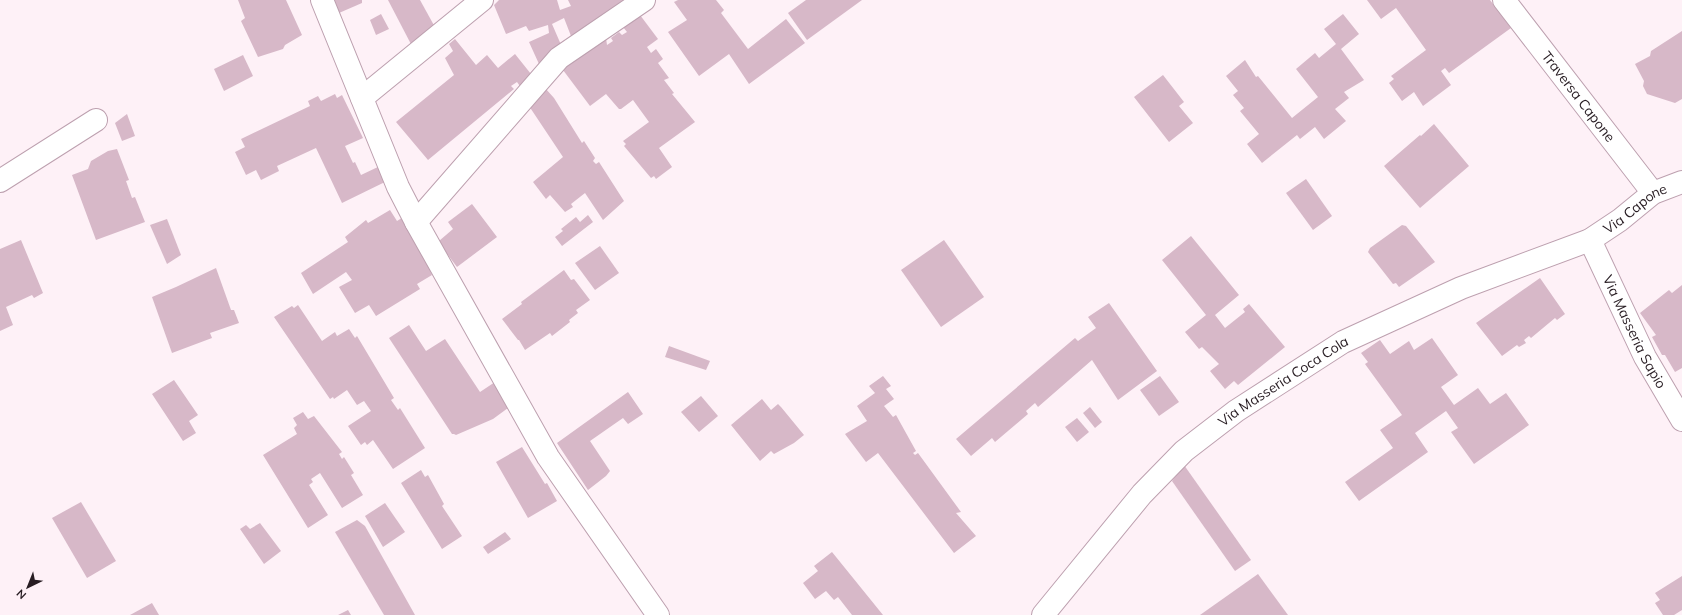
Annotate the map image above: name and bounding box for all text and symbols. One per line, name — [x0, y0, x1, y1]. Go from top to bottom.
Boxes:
street label: Traversa Capone — [1538, 48, 1619, 146]
street label: Via Capone — [1600, 180, 1669, 238]
street label: Via Masseria Sapio — [1599, 272, 1670, 392]
street label: Via Masseria Coca Cola — [1214, 332, 1351, 431]
north arrow — [8, 567, 48, 607]
text: N — [13, 586, 29, 602]

